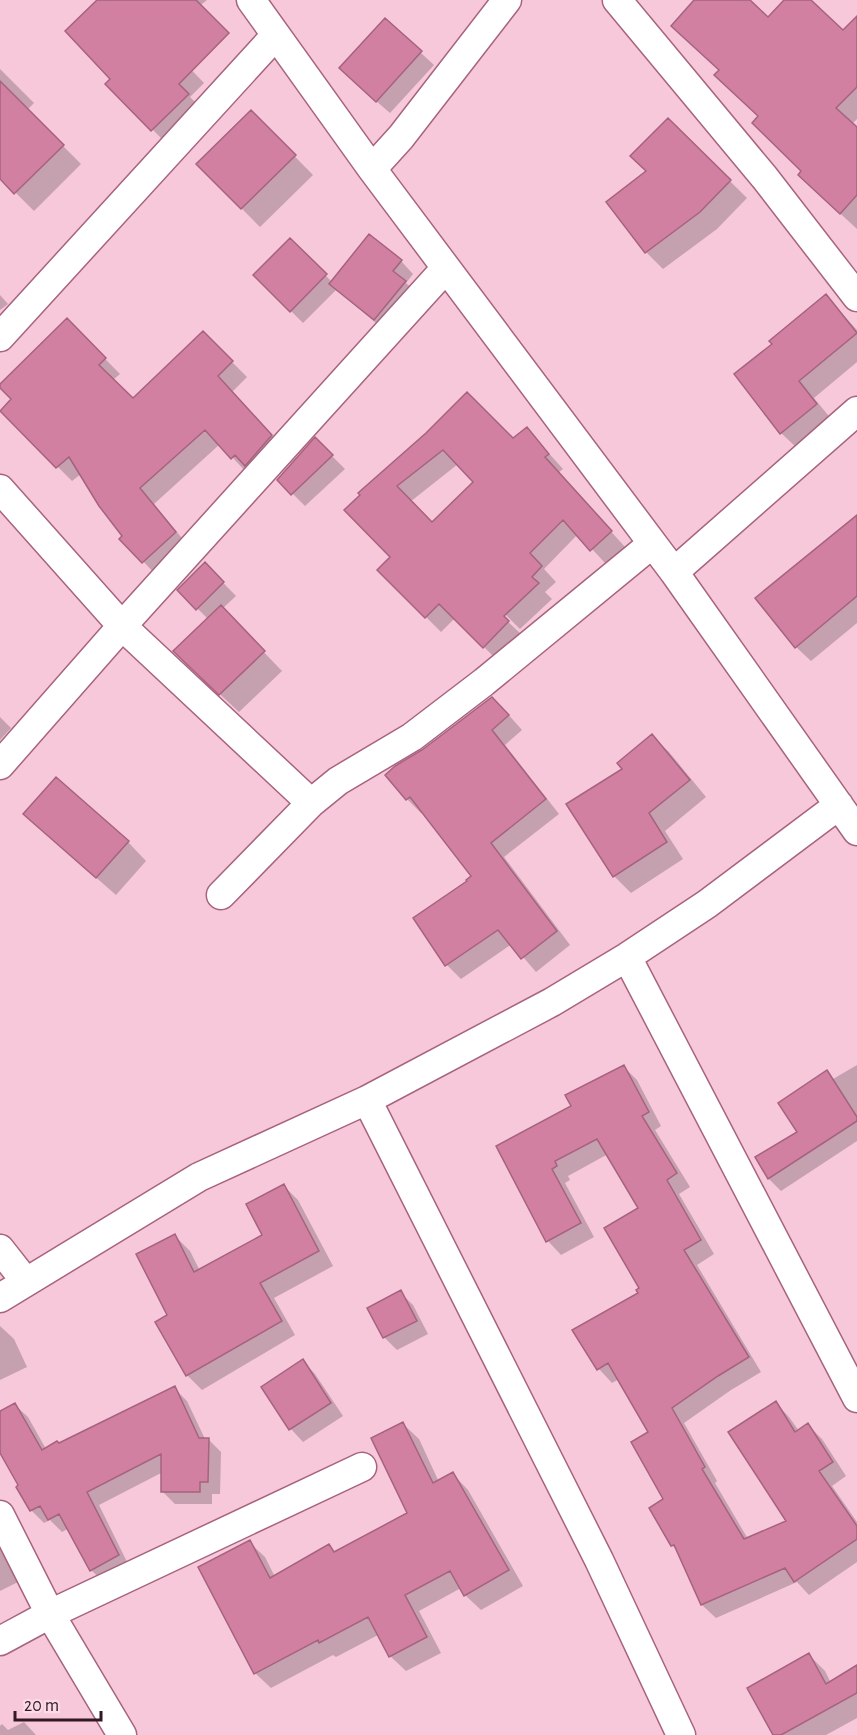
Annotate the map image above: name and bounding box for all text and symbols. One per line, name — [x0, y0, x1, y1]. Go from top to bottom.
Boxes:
scale bar — [15, 1684, 100, 1722]
text: 20 m — [24, 1697, 59, 1715]

